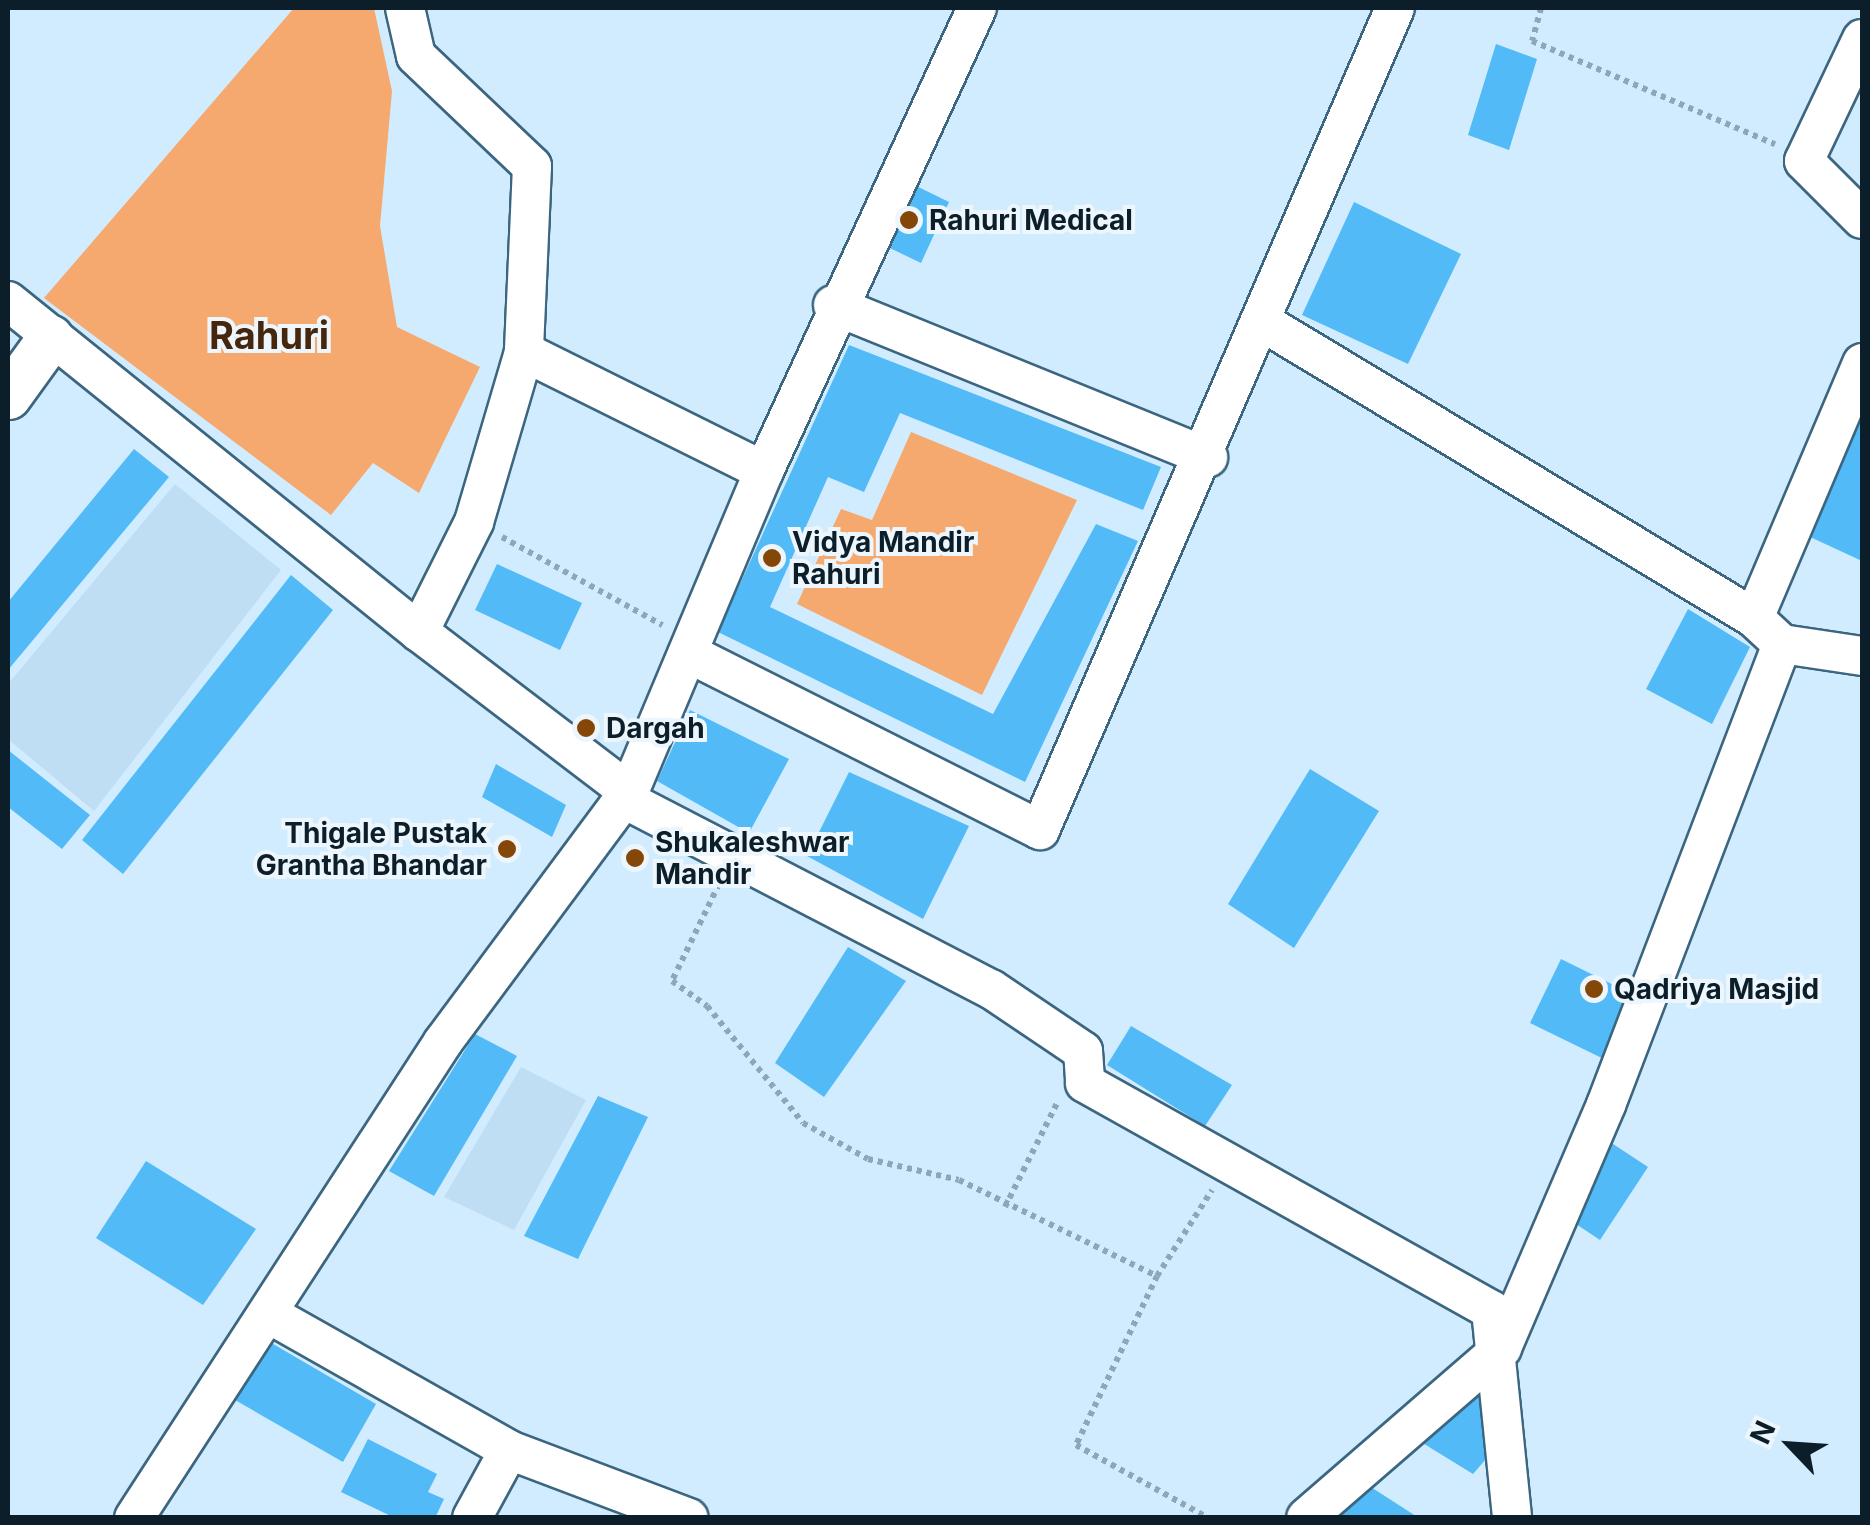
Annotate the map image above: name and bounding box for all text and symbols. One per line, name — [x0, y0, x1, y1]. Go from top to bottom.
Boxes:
place label: Rahuri Medical — [929, 203, 1133, 237]
marker: Rahuri Medical — [898, 209, 920, 231]
district label: Rahuri — [209, 313, 329, 359]
place label: Vidya Mandir Rahuri — [792, 525, 974, 591]
marker: Vidya Mandir Rahuri — [761, 547, 783, 569]
place label: Dargah — [606, 711, 705, 745]
marker: Dargah — [575, 717, 597, 739]
place label: Thigale Pustak Grantha Bhandar — [256, 816, 487, 882]
place label: Shukaleshwar Mandir — [655, 825, 849, 891]
marker: Thigale Pustak Grantha Bhandar — [496, 838, 518, 860]
marker: Shukaleshwar Mandir — [624, 847, 646, 869]
place label: Qadriya Masjid — [1614, 972, 1819, 1006]
marker: Qadriya Masjid — [1583, 978, 1605, 1000]
north arrow — [1740, 1395, 1840, 1495]
text: N — [1743, 1415, 1783, 1449]

